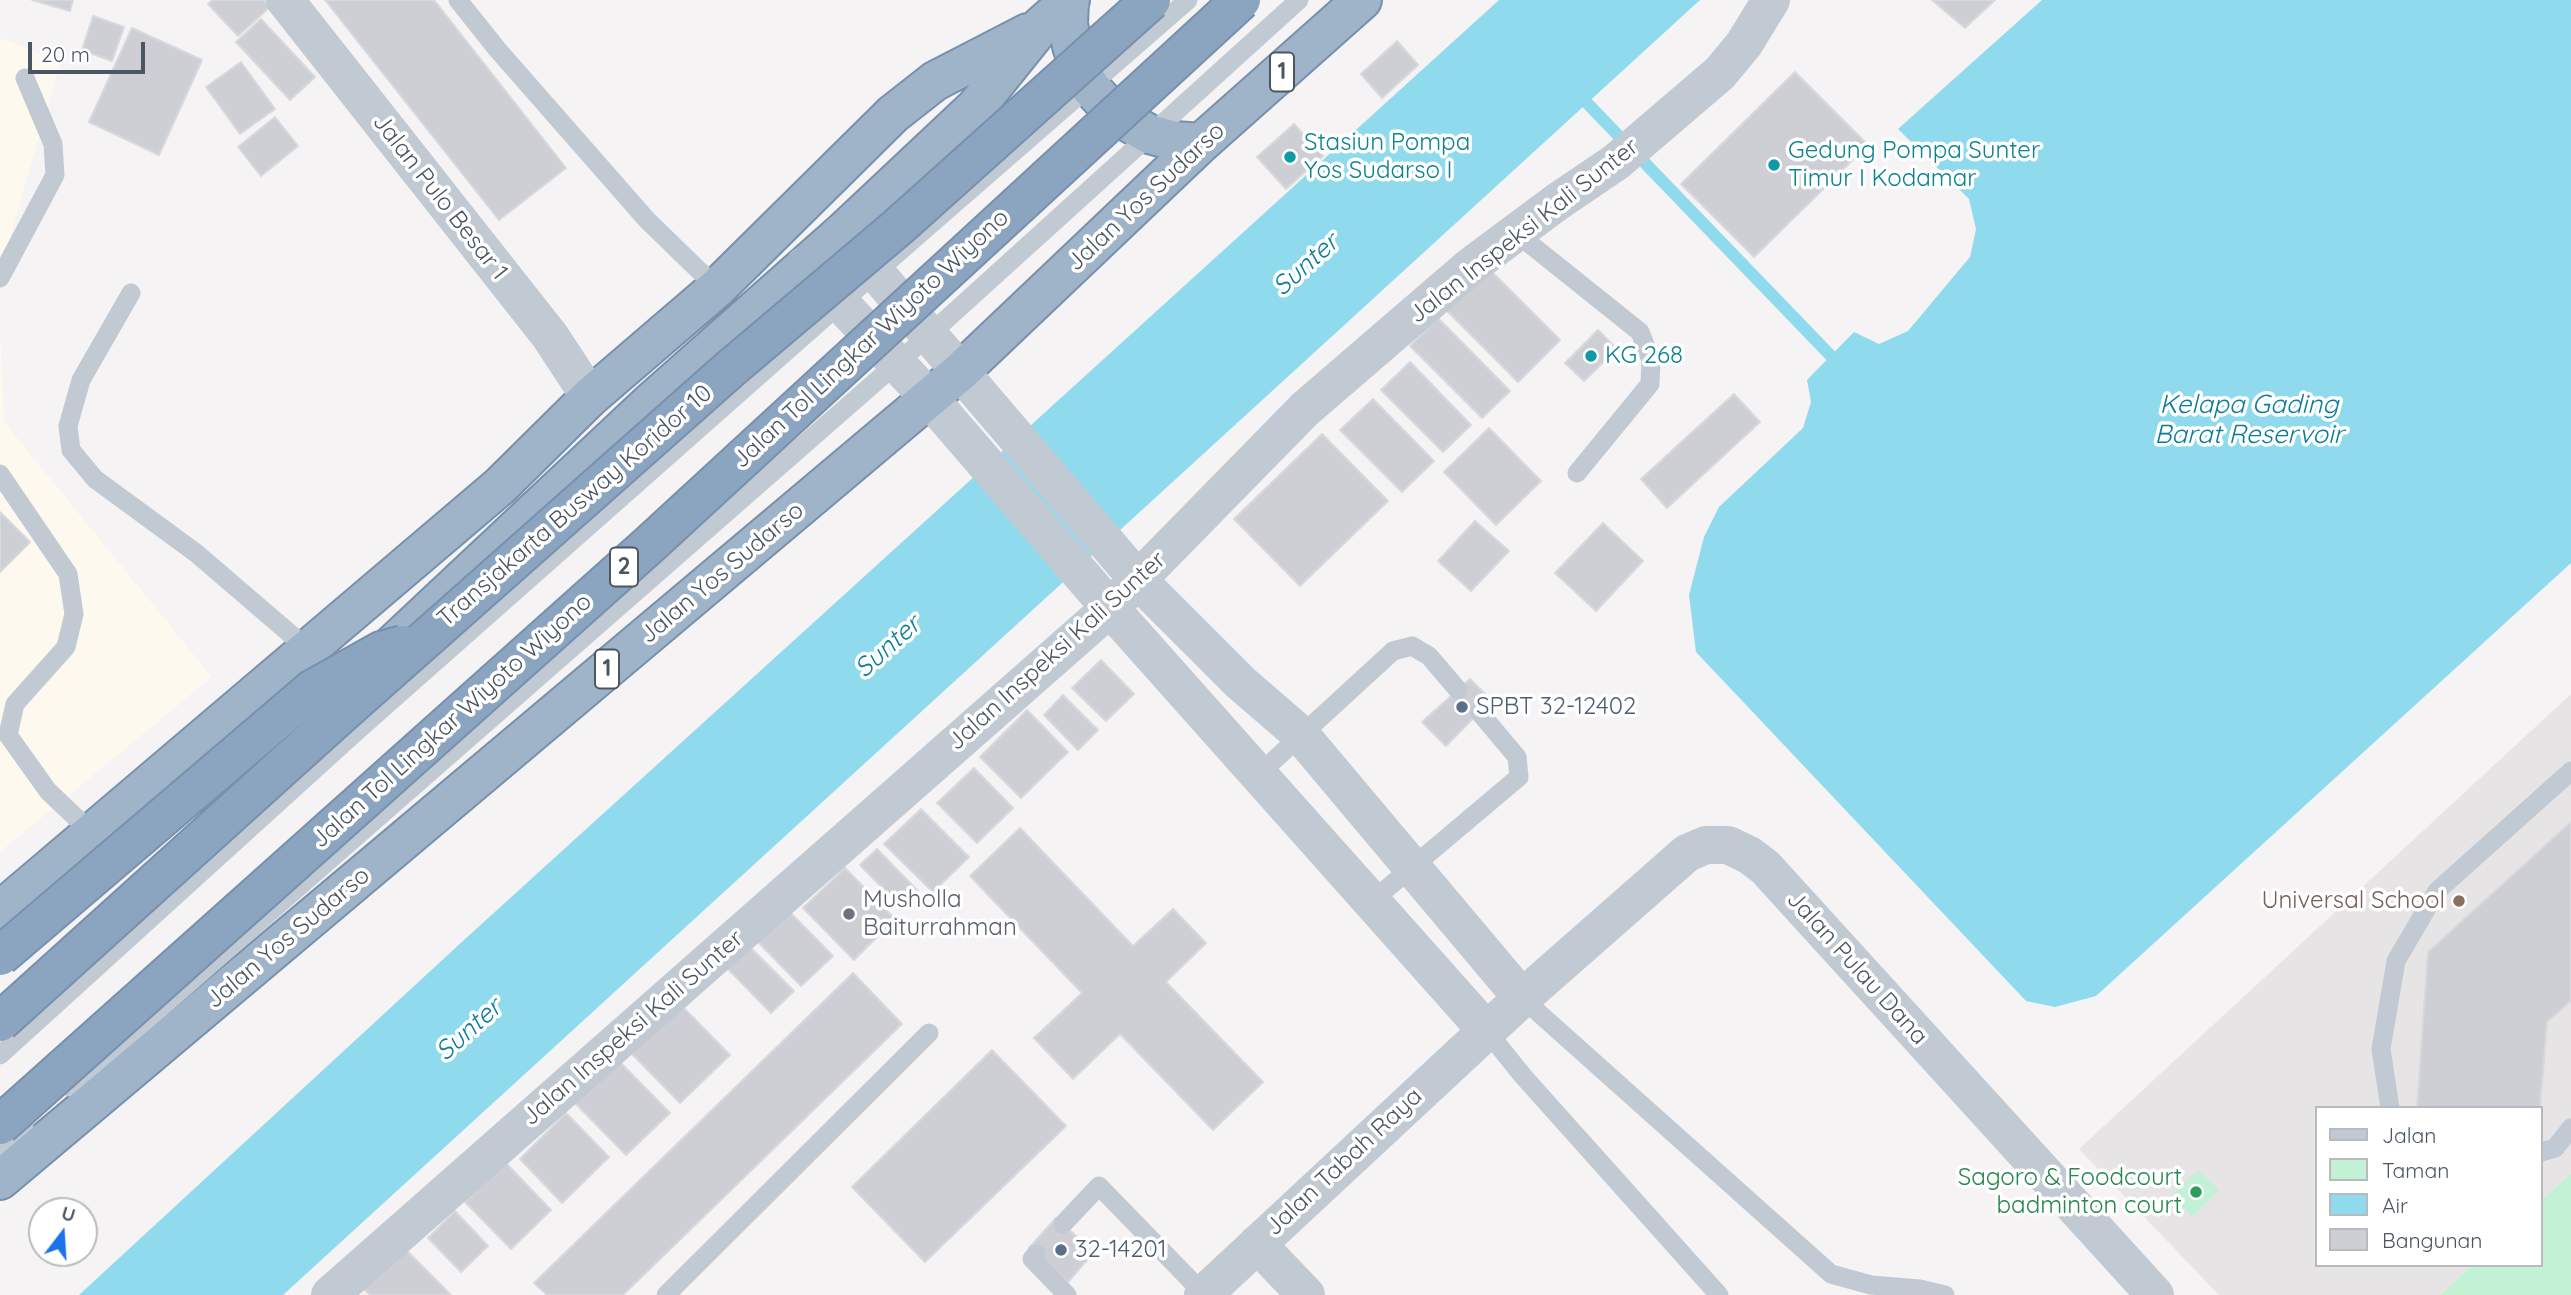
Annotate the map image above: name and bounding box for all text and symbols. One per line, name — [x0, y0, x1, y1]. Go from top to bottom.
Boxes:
scale bar — [32, 28, 149, 72]
text: 20 m — [41, 41, 90, 67]
road number: 1 — [1270, 53, 1294, 92]
street label: Jalan Pulo Besar 1 — [366, 108, 514, 286]
street label: Jalan Yos Sudarso — [1061, 117, 1231, 277]
place label: Stasiun Pompa Yos Sudarso I — [1304, 129, 1470, 185]
street label: Jalan Inspeksi Kali Sunter — [1403, 132, 1645, 330]
place label: Gedung Pompa Sunter Timur I Kodamar — [1788, 137, 2040, 193]
marker: Stasiun Pompa Yos Sudarso I — [1282, 149, 1298, 165]
marker: Gedung Pompa Sunter Timur I Kodamar — [1766, 157, 1782, 173]
street label: Jalan Tol Lingkar Wiyoto Wiyono — [727, 203, 1015, 475]
water label: Sunter — [1267, 227, 1345, 303]
place label: KG 268 — [1605, 342, 1683, 370]
marker: KG 268 — [1583, 348, 1599, 364]
street label: Transjakarta Busway Koridor 10 — [432, 379, 718, 633]
water label: Kelapa Gading Barat Reservoir — [2154, 389, 2344, 450]
street label: Jalan Yos Sudarso — [634, 496, 810, 650]
street label: Jalan Inspeksi Kali Sunter — [942, 545, 1172, 757]
road number: 2 — [610, 548, 638, 586]
street label: Jalan Tol Lingkar Wiyoto Wiyono — [306, 588, 598, 854]
water label: Sunter — [849, 609, 927, 685]
road number: 1 — [595, 650, 619, 688]
place label: SPBT 32-12402 — [1476, 693, 1636, 721]
marker: SPBT 32-12402 — [1454, 699, 1470, 715]
street label: Jalan Yos Sudarso — [200, 861, 376, 1015]
street label: Jalan Pulau Dana — [1780, 885, 1934, 1051]
place label: Musholla Baiturrahman — [863, 886, 1017, 942]
place label: Universal School — [2261, 887, 2445, 915]
marker: Universal School — [2451, 893, 2467, 909]
marker: Musholla Baiturrahman — [841, 906, 857, 922]
street label: Jalan Inspeksi Kali Sunter — [517, 924, 749, 1132]
water label: Sunter — [430, 992, 508, 1068]
street label: Jalan Tabah Raya — [1260, 1082, 1428, 1242]
legend — [2316, 1106, 2543, 1267]
text: Jalan — [2382, 1122, 2436, 1148]
text: Taman — [2382, 1157, 2449, 1183]
place label: Sagoro & Foodcourt badminton court — [1958, 1164, 2182, 1220]
marker: Sagoro & Foodcourt badminton court — [2188, 1184, 2204, 1200]
text: Air — [2382, 1192, 2408, 1218]
north arrow — [28, 1197, 98, 1267]
text: U — [59, 1200, 78, 1227]
text: Bangunan — [2382, 1227, 2482, 1253]
place label: 32-14201 — [1075, 1236, 1167, 1264]
marker: 32-14201 — [1053, 1242, 1069, 1258]

